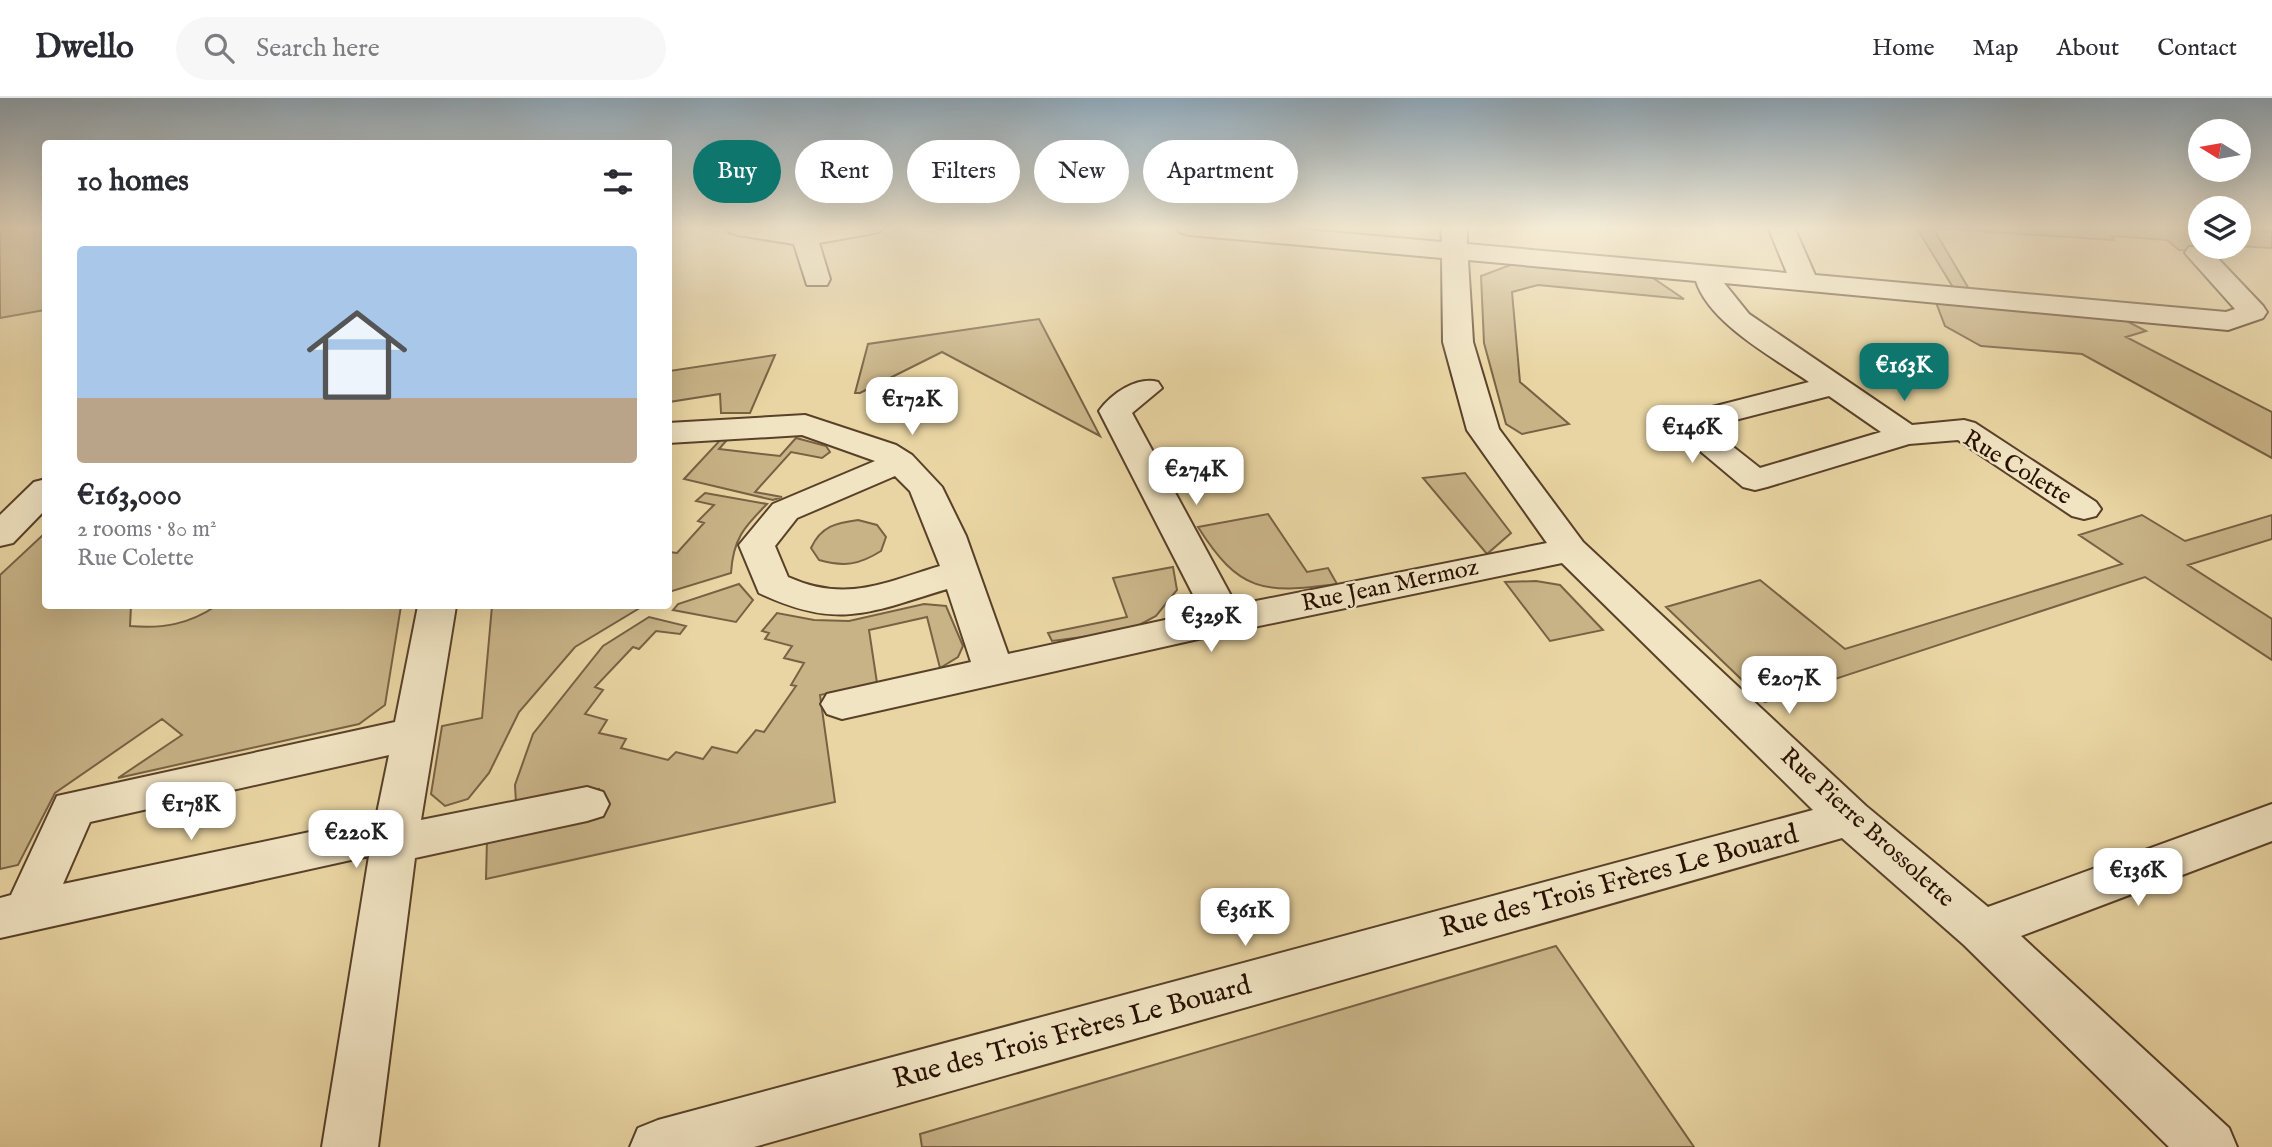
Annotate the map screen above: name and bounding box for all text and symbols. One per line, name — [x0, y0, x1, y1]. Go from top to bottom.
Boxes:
search box — [176, 17, 666, 80]
text: Dwello — [35, 27, 134, 69]
icon: search — [200, 29, 238, 67]
text: Search here — [256, 32, 380, 65]
text: Home — [1872, 33, 1935, 64]
text: Map — [1973, 33, 2019, 64]
text: About — [2057, 33, 2119, 64]
text: Contact — [2157, 33, 2237, 64]
north arrow — [2188, 119, 2250, 182]
map controls — [2188, 119, 2251, 259]
chip: Buy — [693, 140, 781, 203]
chip: Rent — [795, 140, 893, 203]
chip: Filters — [907, 140, 1020, 203]
chip: New — [1034, 140, 1129, 203]
chip: Apartment — [1143, 140, 1298, 203]
text: 10 homes — [77, 163, 189, 201]
icon: filters — [599, 163, 637, 201]
button: layers — [2188, 196, 2251, 259]
icon: home — [294, 292, 420, 418]
pin: €163K — [1855, 344, 1953, 403]
text: €163K — [1876, 351, 1932, 380]
pin: €172K — [863, 378, 961, 437]
text: €172K — [882, 385, 942, 414]
pin: €146K — [1643, 406, 1741, 465]
text: €146K — [1662, 413, 1722, 442]
street label: Rue Colette — [1957, 423, 2077, 513]
pin: €274K — [1147, 448, 1245, 507]
text: €274K — [1165, 455, 1227, 484]
text: €163,000 — [77, 477, 182, 515]
text: 2 rooms · 80 m² — [77, 515, 217, 544]
text: Rue Colette — [77, 544, 194, 573]
street label: Rue Jean Mermoz — [1299, 552, 1481, 620]
pin: €329K — [1162, 594, 1260, 654]
text: €329K — [1181, 602, 1241, 631]
pin: €207K — [1740, 656, 1838, 716]
text: €207K — [1758, 664, 1820, 693]
street label: Rue Pierre Brossolette — [1773, 741, 1961, 915]
pin: €178K — [142, 782, 240, 842]
text: €178K — [162, 790, 220, 819]
pin: €220K — [307, 810, 405, 870]
street label: Rue des Trois Frères Le Bouard — [1436, 817, 1802, 947]
text: €220K — [325, 818, 388, 847]
pin: €136K — [2089, 848, 2187, 908]
text: €136K — [2110, 856, 2166, 885]
pin: €361K — [1196, 888, 1294, 948]
text: €361K — [1217, 896, 1273, 925]
street label: Rue des Trois Frères Le Bouard — [889, 968, 1255, 1098]

